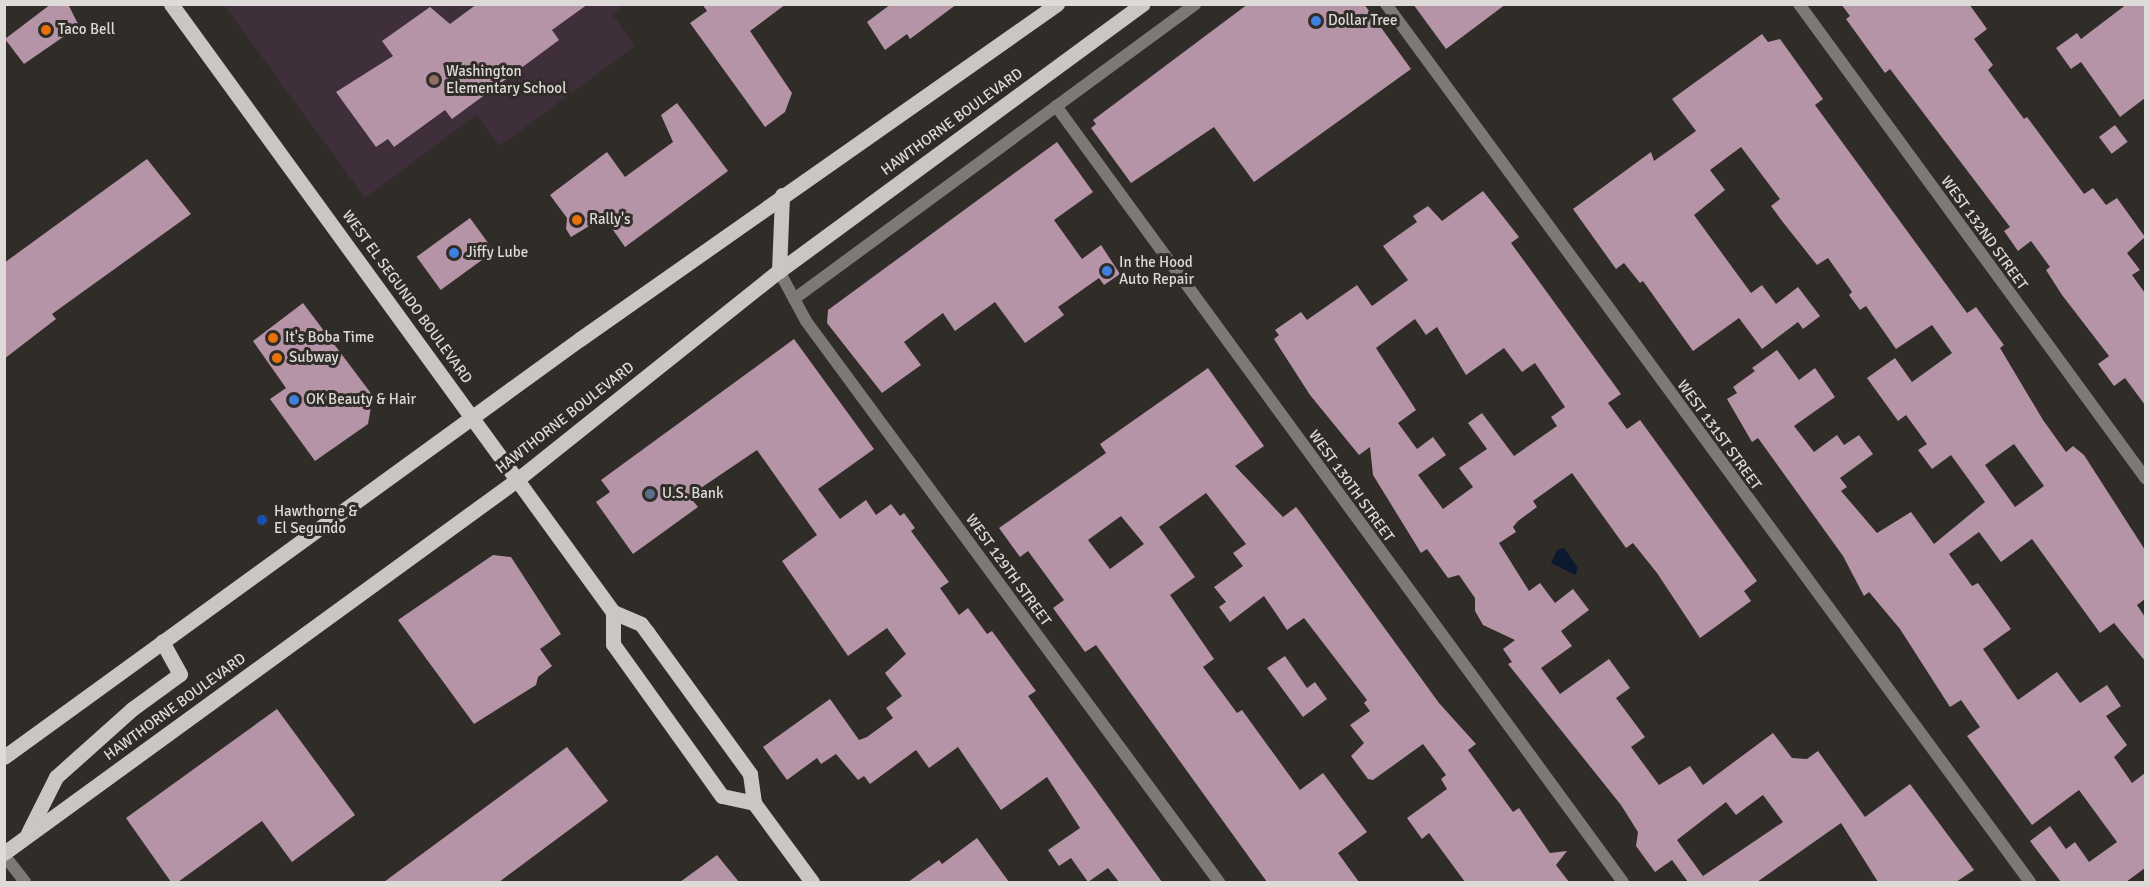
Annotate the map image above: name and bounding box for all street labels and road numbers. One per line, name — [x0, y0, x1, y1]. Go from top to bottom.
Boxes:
street label: HAWTHORNE BOULEVARD — [878, 65, 1026, 179]
street label: WEST 132ND STREET — [1937, 173, 2031, 293]
street label: WEST EL SEGUNDO BOULEVARD — [338, 207, 476, 387]
street label: HAWTHORNE BOULEVARD — [492, 358, 638, 478]
street label: WEST 131ST STREET — [1673, 377, 1765, 493]
street label: WEST 130TH STREET — [1304, 427, 1398, 545]
street label: WEST 129TH STREET — [961, 511, 1055, 629]
street label: HAWTHORNE BOULEVARD — [101, 650, 249, 764]

